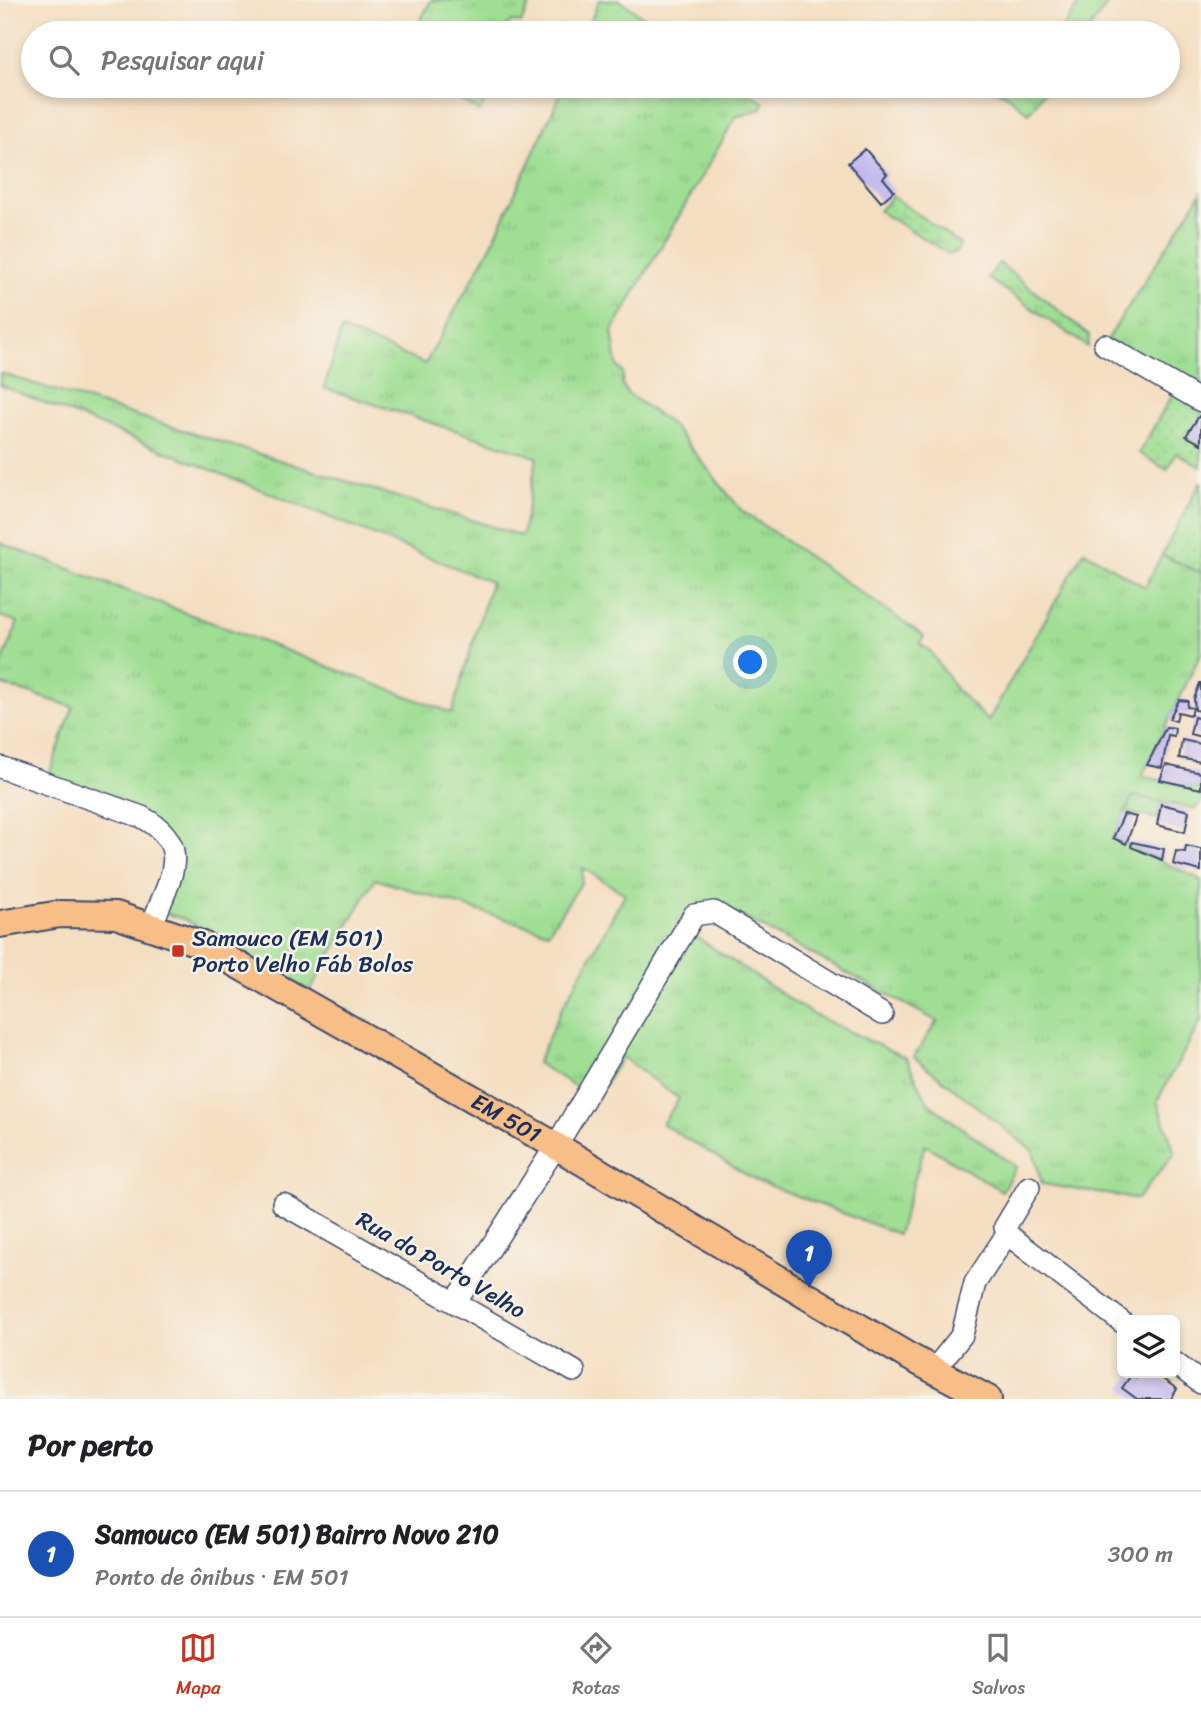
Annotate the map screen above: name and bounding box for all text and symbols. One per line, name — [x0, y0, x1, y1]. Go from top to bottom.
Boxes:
search box — [21, 21, 1180, 98]
text: Pesquisar aqui — [101, 37, 264, 83]
icon: search — [45, 41, 83, 79]
your location — [733, 645, 767, 679]
place label: Samouco (EM 501) Porto Velho Fáb Bolos — [192, 918, 414, 985]
marker: Samouco (EM 501) Porto Velho Fáb Bolos — [170, 943, 186, 959]
street label: EM 501 — [463, 1081, 550, 1154]
street label: Rua do Porto Velho — [348, 1200, 534, 1330]
pin: 1 — [786, 1230, 832, 1288]
map controls — [1117, 1315, 1180, 1378]
button: layers — [1117, 1315, 1180, 1378]
text: Por perto — [28, 1418, 153, 1472]
text: Samouco (EM 501) Bairro Novo 210 — [95, 1511, 499, 1557]
text: 1 — [46, 1534, 56, 1575]
text: 300 m — [1108, 1534, 1173, 1575]
text: Ponto de ônibus · EM 501 — [95, 1557, 349, 1598]
tab: Mapa — [176, 1629, 221, 1704]
tab: Rotas — [572, 1629, 620, 1704]
tab: Salvos — [972, 1629, 1025, 1704]

